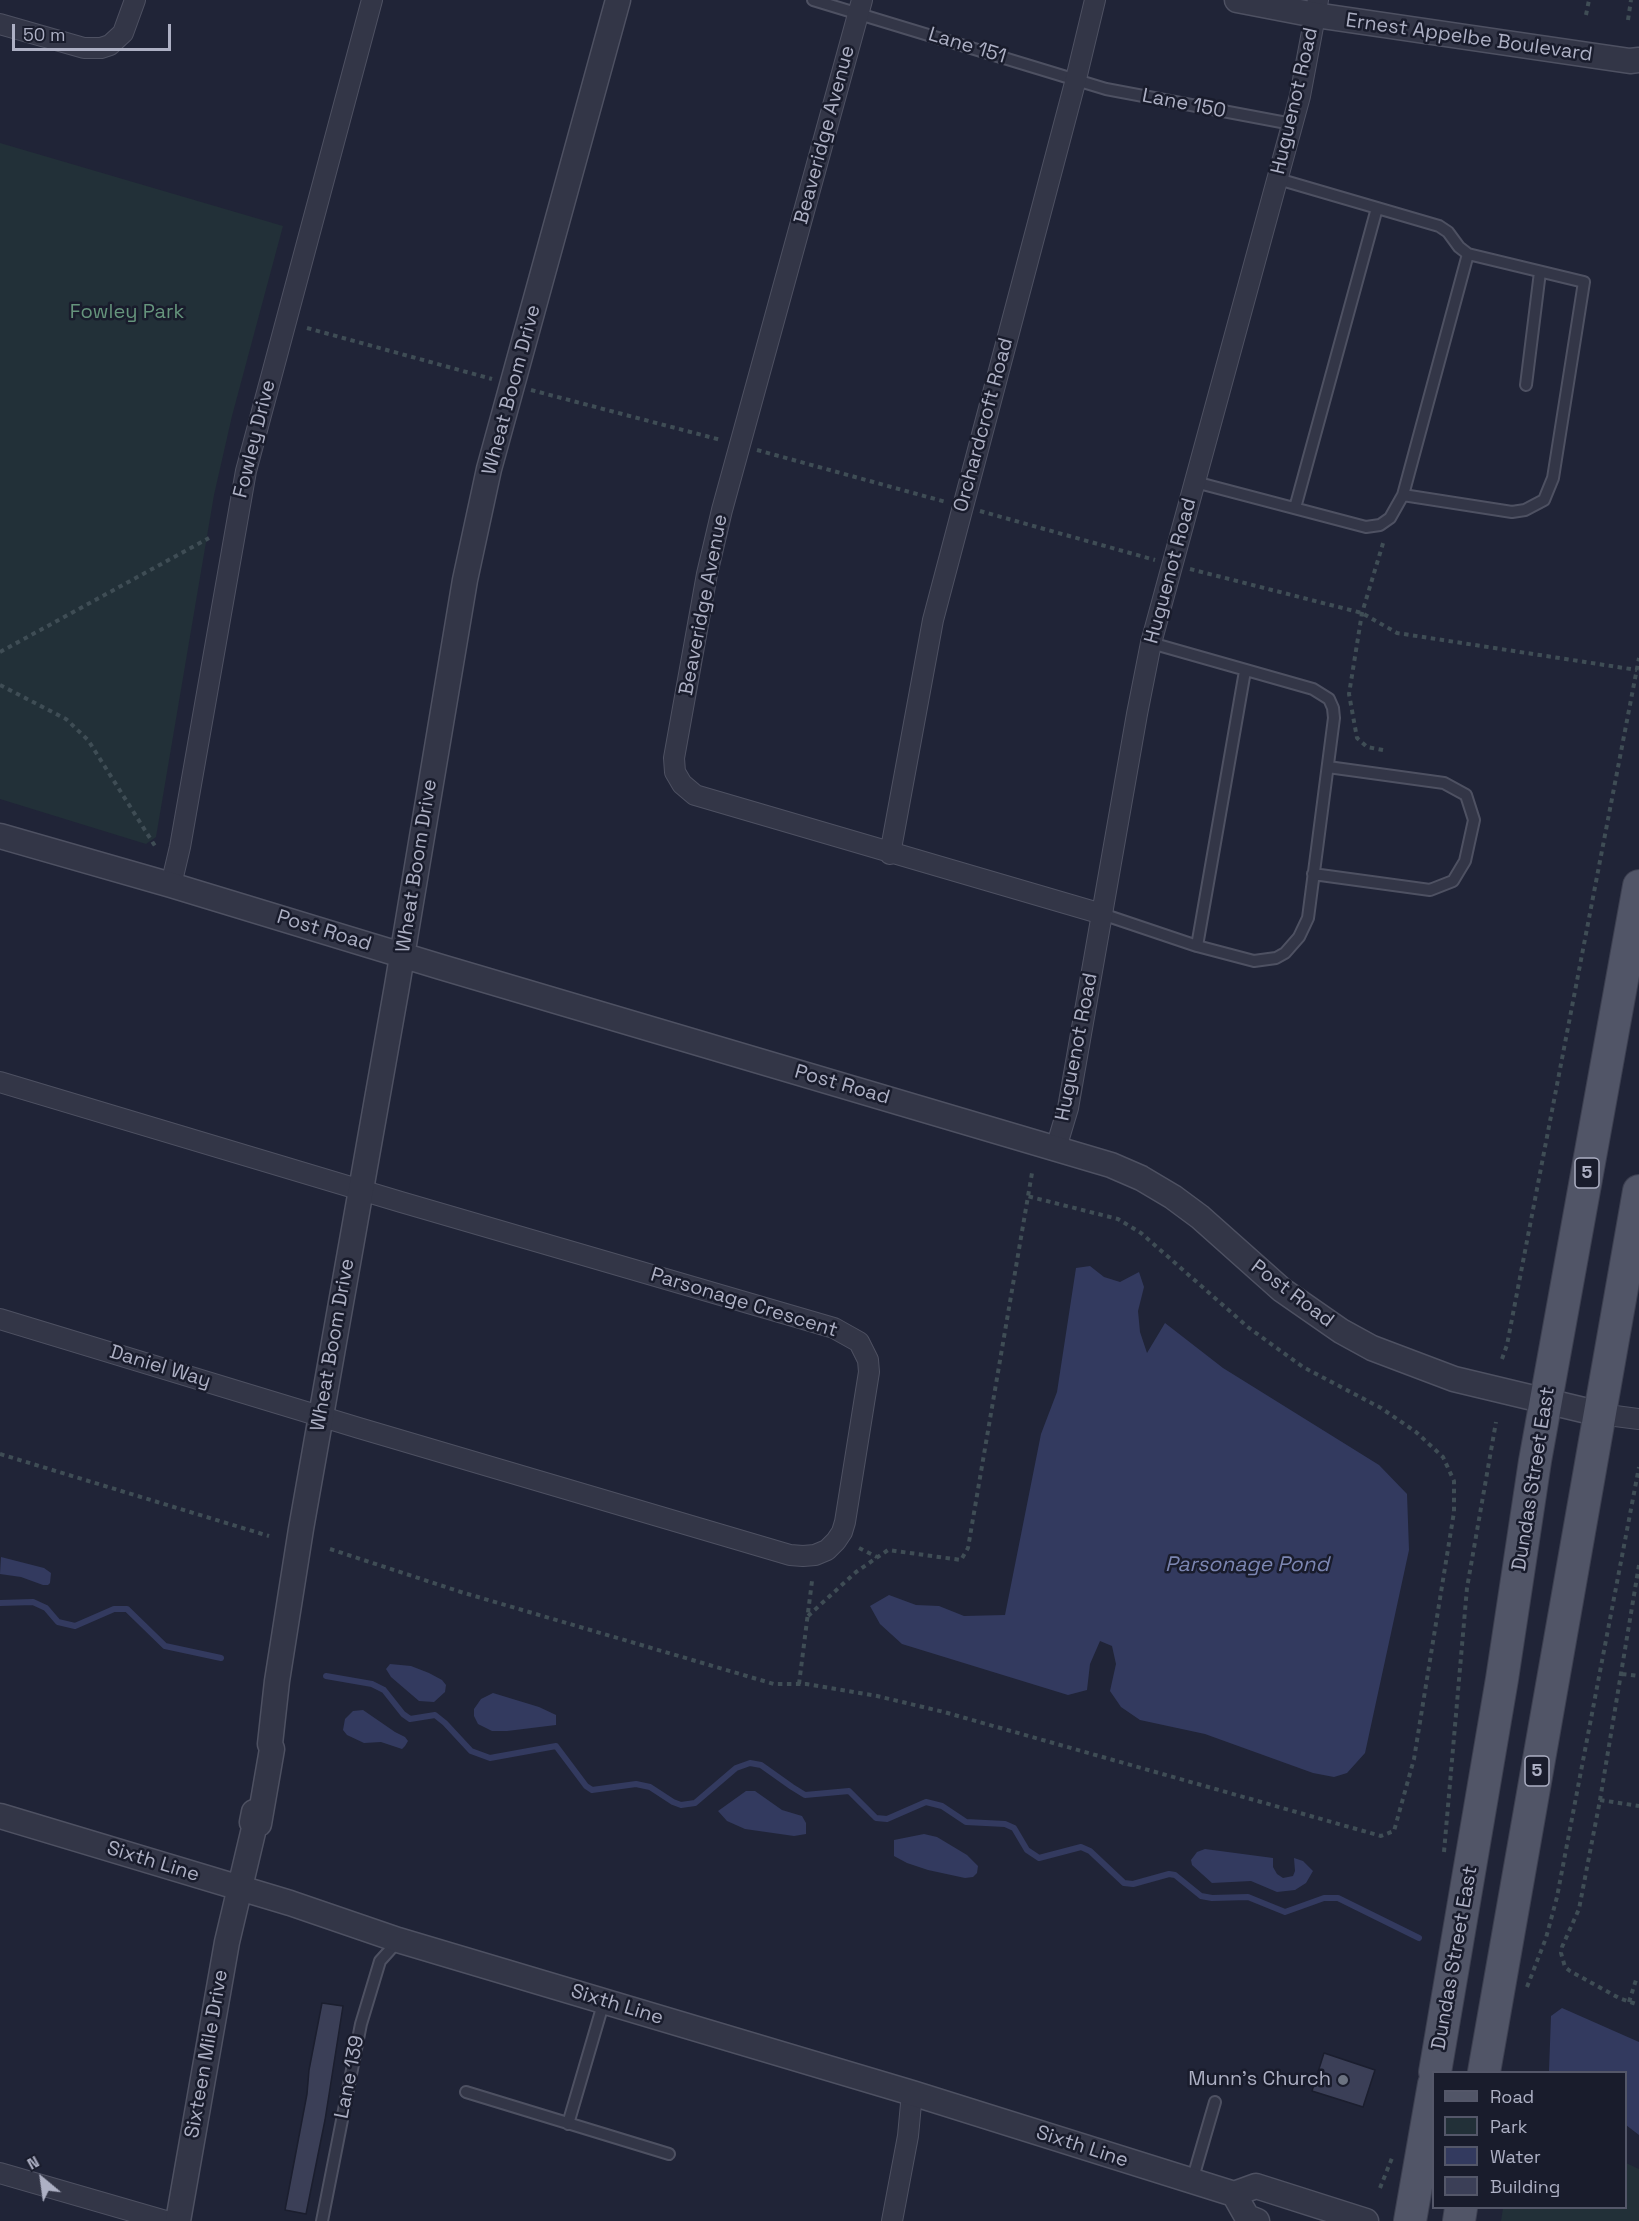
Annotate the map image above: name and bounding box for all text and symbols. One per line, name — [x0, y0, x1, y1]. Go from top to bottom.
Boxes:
street label: Ernest Appelbe Boulevard — [1344, 9, 1594, 67]
scale bar — [15, 12, 174, 50]
text: 50 m — [23, 23, 65, 46]
street label: Lane 151 — [925, 23, 1009, 69]
street label: Huguenot Road — [1266, 25, 1324, 177]
street label: Beaveridge Avenue — [790, 43, 860, 227]
street label: Lane 150 — [1140, 84, 1228, 124]
park label: Fowley Park — [70, 301, 184, 325]
street label: Wheat Boom Drive — [478, 302, 546, 478]
street label: Orchardcroft Road — [949, 335, 1019, 515]
street label: Fowley Drive — [229, 377, 281, 501]
street label: Huguenot Road — [1140, 495, 1202, 647]
street label: Beaveridge Avenue — [675, 512, 733, 698]
street label: Wheat Boom Drive — [391, 778, 443, 954]
street label: Post Road — [274, 905, 374, 957]
street label: Huguenot Road — [1051, 971, 1103, 1123]
street label: Post Road — [792, 1060, 892, 1110]
road number: 5 — [1575, 1158, 1599, 1188]
street label: Post Road — [1246, 1255, 1338, 1333]
street label: Wheat Boom Drive — [306, 1257, 360, 1433]
street label: Parsonage Crescent — [648, 1263, 840, 1343]
street label: Daniel Way — [106, 1340, 214, 1394]
street label: Dundas Street East — [1508, 1385, 1560, 1573]
water label: Parsonage Pond — [1165, 1552, 1329, 1578]
road number: 5 — [1525, 1756, 1549, 1786]
street label: Sixth Line — [104, 1837, 202, 1887]
street label: Dundas Street East — [1427, 1864, 1483, 2052]
street label: Sixteen Mile Drive — [180, 1968, 234, 2140]
street label: Sixth Line — [568, 1980, 666, 2030]
street label: Lane 139 — [330, 2033, 370, 2121]
place label: Munn's Church — [1188, 2068, 1331, 2092]
legend — [1432, 2071, 1627, 2209]
marker: Munn's Church — [1336, 2073, 1350, 2087]
text: Road — [1490, 2085, 1534, 2108]
text: Park — [1490, 2115, 1527, 2138]
street label: Sixth Line — [1033, 2121, 1131, 2173]
text: Water — [1490, 2145, 1541, 2168]
north arrow — [12, 2149, 72, 2209]
text: N — [23, 2151, 43, 2175]
text: Building — [1490, 2175, 1560, 2198]

